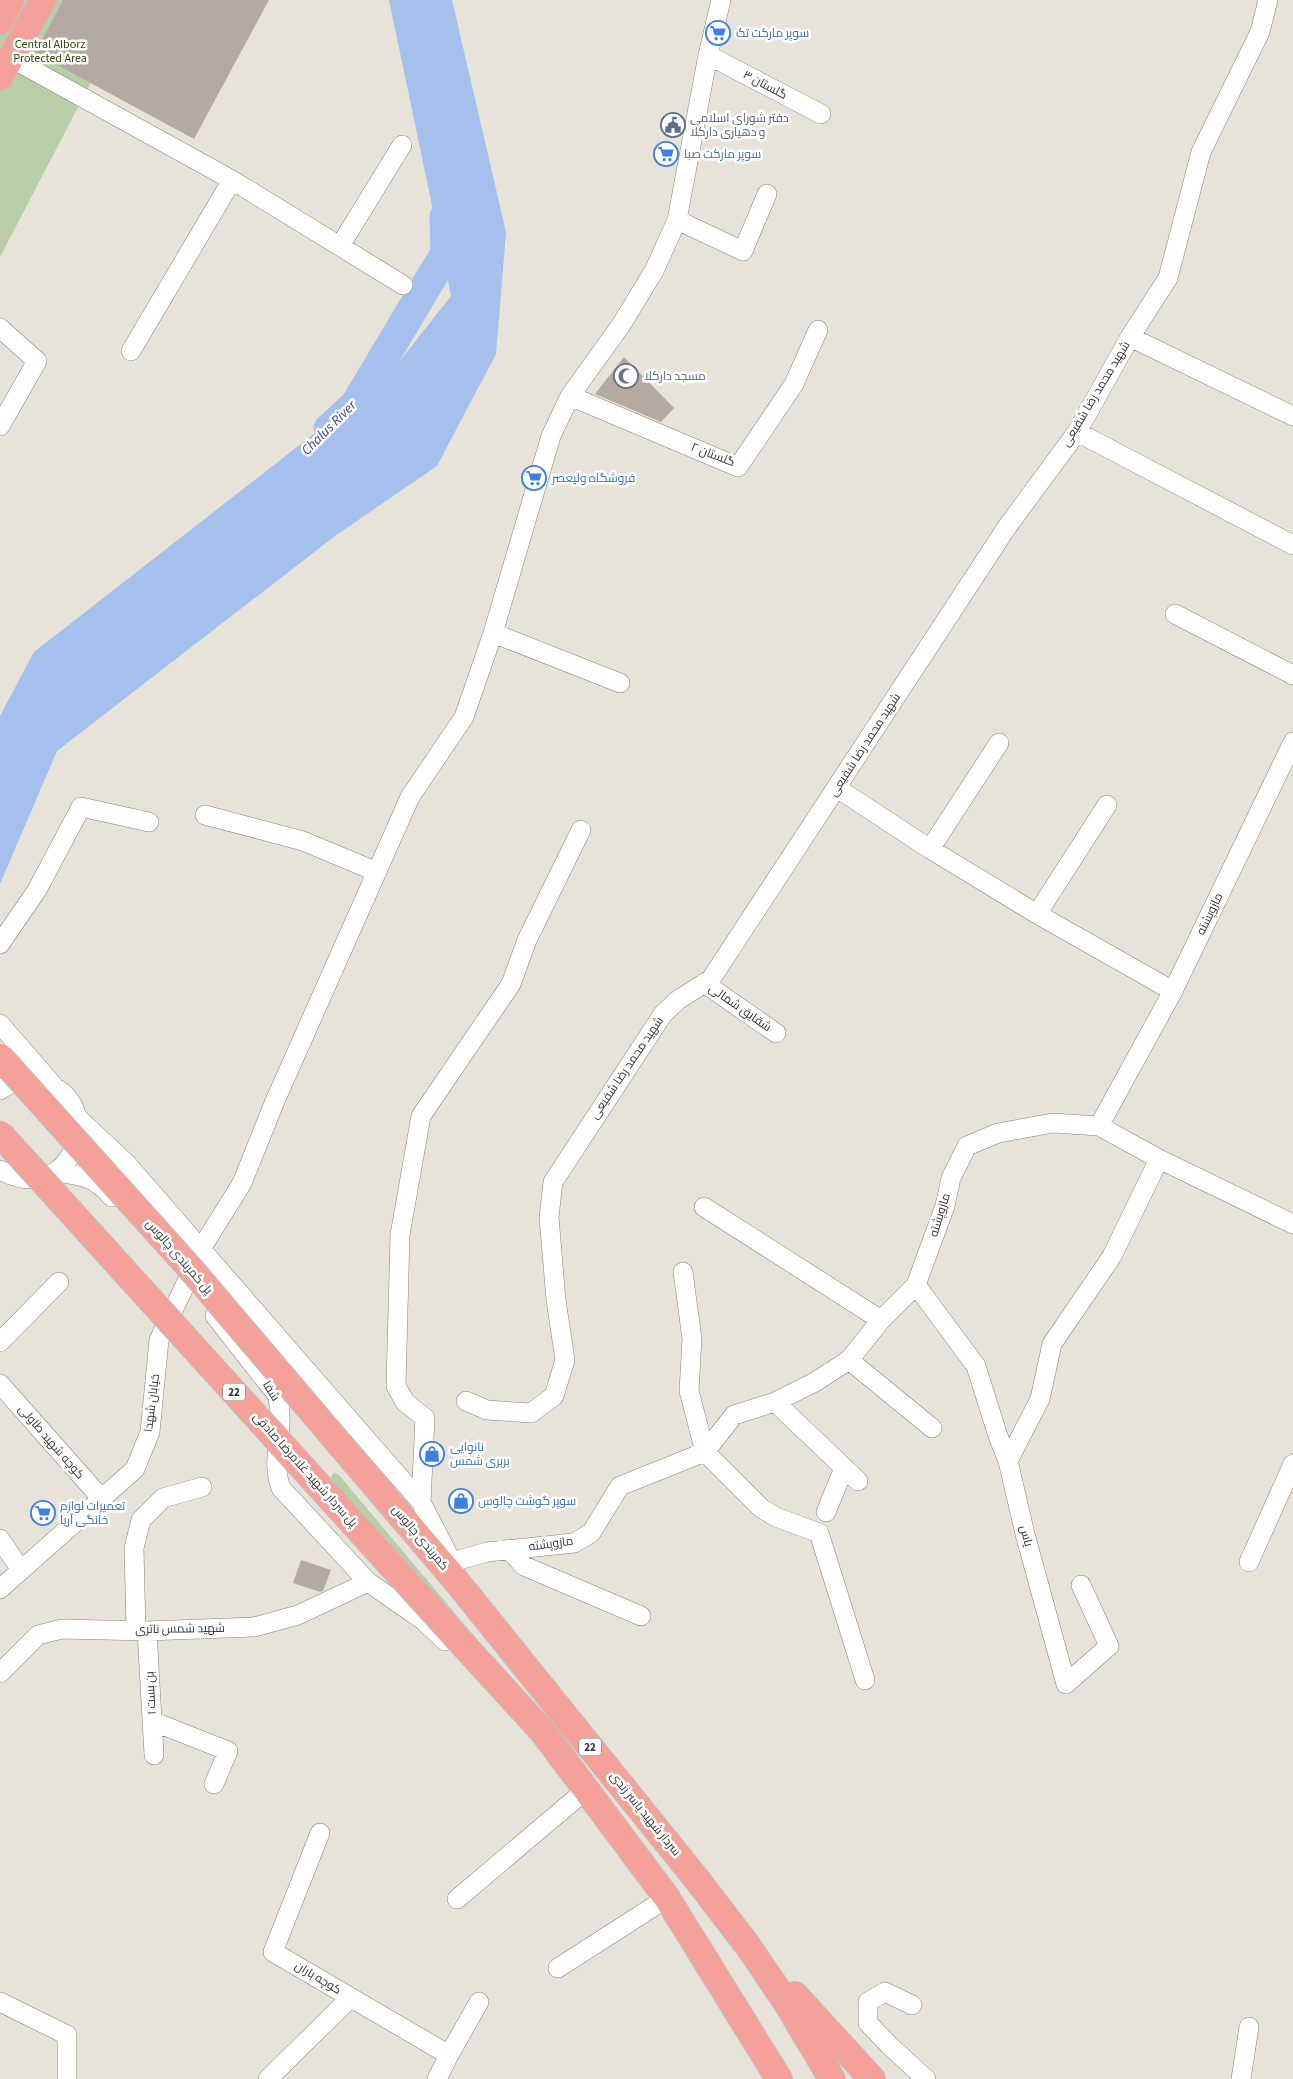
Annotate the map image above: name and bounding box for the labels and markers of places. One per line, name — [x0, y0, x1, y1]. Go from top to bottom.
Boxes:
supermarket icon: سوپر مارکت تک — [705, 20, 731, 46]
place label: سوپر مارکت تک — [736, 25, 809, 42]
place label: دفتر شورای اسلامی و دهیاری دارکلا — [690, 110, 789, 141]
public building icon: دفتر شورای اسلامی و دهیاری دارکلا — [660, 112, 686, 138]
supermarket icon: سوپر مارکت صبا — [653, 141, 679, 167]
place label: سوپر مارکت صبا — [684, 146, 761, 163]
mosque icon: مسجد دارکلا — [613, 363, 639, 389]
place label: مسجد دارکلا — [644, 368, 706, 385]
supermarket icon: فروشگاه ولیعصر — [521, 465, 547, 491]
place label: فروشگاه ولیعصر — [551, 470, 635, 487]
place label: نانوایی بربری شمس — [450, 1439, 510, 1470]
shop icon: نانوایی بربری شمس — [419, 1441, 445, 1467]
shop icon: سوپر گوشت چالوس — [448, 1488, 474, 1514]
place label: سوپر گوشت چالوس — [478, 1493, 576, 1510]
place label: تعمیرات لوازم خانگی آریا — [60, 1498, 126, 1529]
supermarket icon: تعمیرات لوازم خانگی آریا — [30, 1500, 56, 1526]

